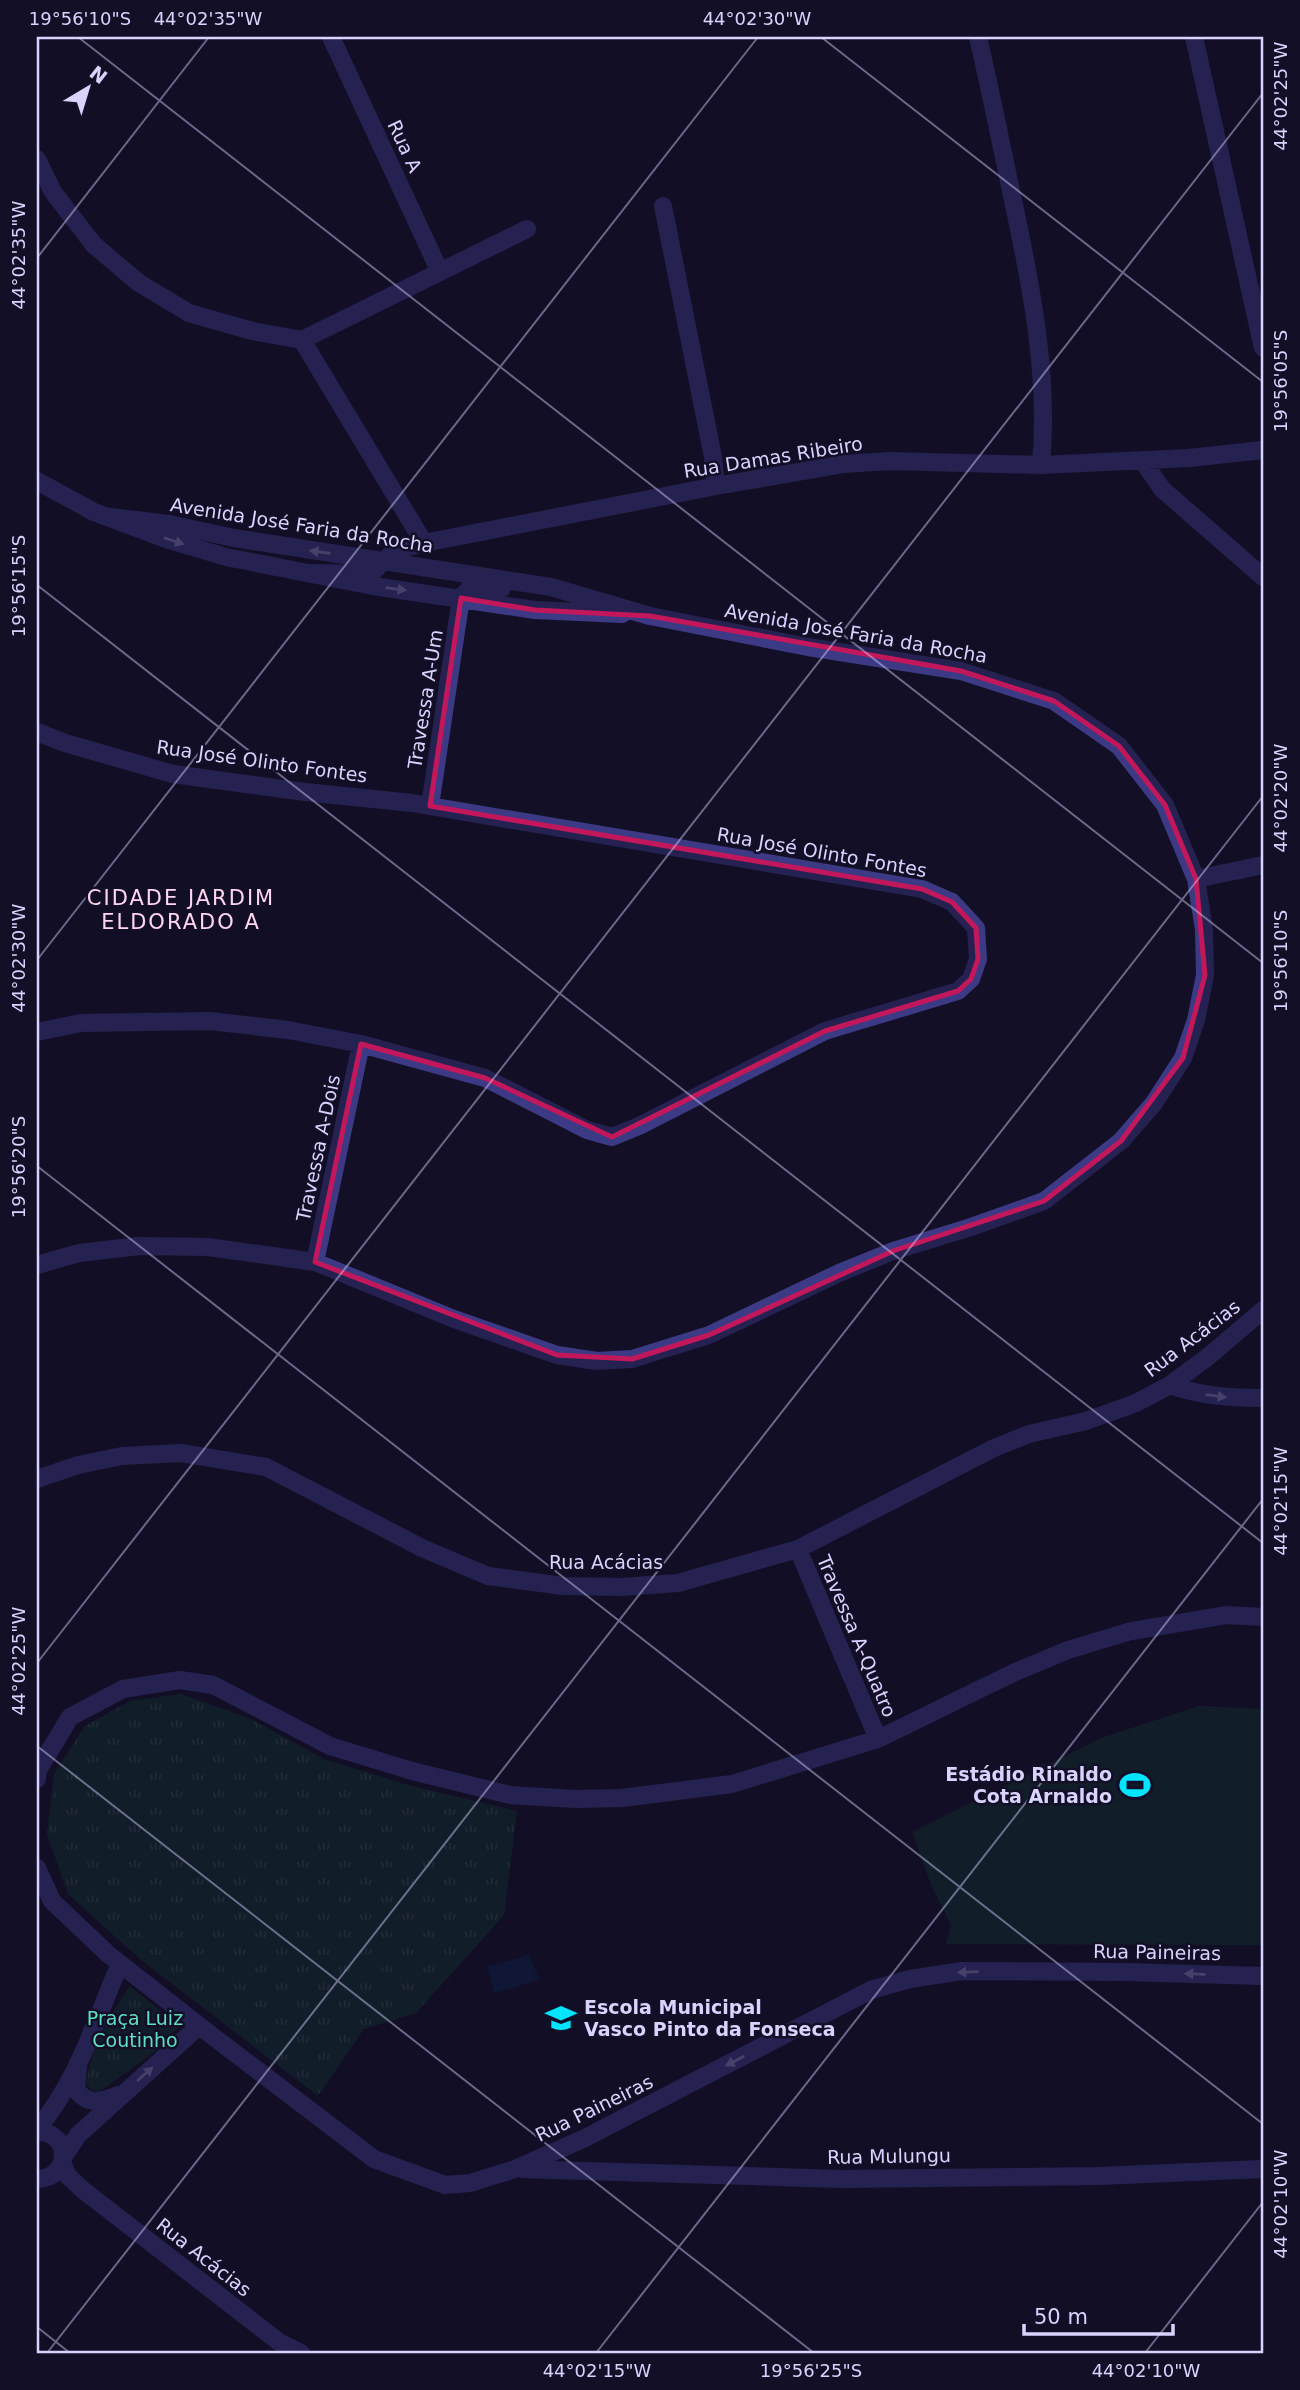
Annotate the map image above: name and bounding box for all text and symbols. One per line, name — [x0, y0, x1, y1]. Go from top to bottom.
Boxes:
text: 19°56'10"S — [29, 8, 131, 29]
text: 44°02'35"W — [154, 8, 263, 29]
text: 44°02'30"W — [703, 8, 812, 29]
text: 44°02'25"W — [1270, 41, 1291, 150]
north arrow — [52, 52, 122, 122]
text: N — [85, 61, 112, 88]
street label: Rua A — [383, 116, 427, 176]
text: 44°02'35"W — [8, 200, 29, 309]
text: 19°56'05"S — [1270, 330, 1291, 432]
street label: Rua Damas Ribeiro — [682, 432, 864, 482]
street label: Avenida José Faria da Rocha — [169, 493, 435, 557]
text: 19°56'15"S — [8, 535, 29, 637]
one-way arrow — [164, 536, 185, 547]
one-way arrow — [308, 546, 330, 557]
one-way arrow — [385, 584, 407, 595]
street label: Avenida José Faria da Rocha — [723, 599, 989, 667]
street label: Travessa A-Um — [403, 628, 447, 771]
street label: Rua José Olinto Fontes — [155, 735, 369, 787]
text: 44°02'20"W — [1270, 743, 1291, 852]
street label: Rua José Olinto Fontes — [715, 823, 929, 881]
district label: CIDADE JARDIM ELDORADO A — [87, 886, 275, 934]
text: 44°02'30"W — [8, 903, 29, 1012]
text: 19°56'10"S — [1270, 910, 1291, 1012]
street label: Travessa A-Dois — [291, 1073, 344, 1224]
text: 19°56'20"S — [8, 1116, 29, 1218]
street label: Rua Acácias — [1140, 1295, 1244, 1381]
one-way arrow — [1205, 1391, 1227, 1402]
text: 44°02'15"W — [1270, 1446, 1291, 1555]
street label: Rua Acácias — [549, 1551, 663, 1573]
street label: Travessa A-Quatro — [813, 1551, 901, 1720]
text: 44°02'25"W — [8, 1606, 29, 1715]
place label: Estádio Rinaldo Cota Arnaldo — [945, 1763, 1112, 1807]
sports icon: Estádio Rinaldo Cota Arnaldo — [1118, 1768, 1152, 1802]
street label: Rua Paineiras — [1093, 1940, 1221, 1964]
one-way arrow — [956, 1966, 978, 1977]
one-way arrow — [1184, 1968, 1206, 1980]
place label: Escola Municipal Vasco Pinto da Fonseca — [584, 1996, 836, 2040]
school or university icon: Escola Municipal Vasco Pinto da Fonseca — [544, 2001, 578, 2035]
park label: Praça Luiz Coutinho — [87, 2007, 183, 2051]
one-way arrow — [725, 2055, 745, 2066]
one-way arrow — [137, 2067, 154, 2082]
street label: Rua Paineiras — [532, 2070, 656, 2146]
street label: Rua Mulungu — [827, 2144, 951, 2168]
text: 44°02'10"W — [1270, 2149, 1291, 2258]
street label: Rua Acácias — [152, 2213, 256, 2301]
scale bar — [1024, 2292, 1172, 2336]
text: 50 m — [1034, 2305, 1088, 2329]
text: 44°02'15"W — [543, 2360, 652, 2381]
text: 19°56'25"S — [760, 2360, 862, 2381]
text: 44°02'10"W — [1092, 2360, 1201, 2381]

